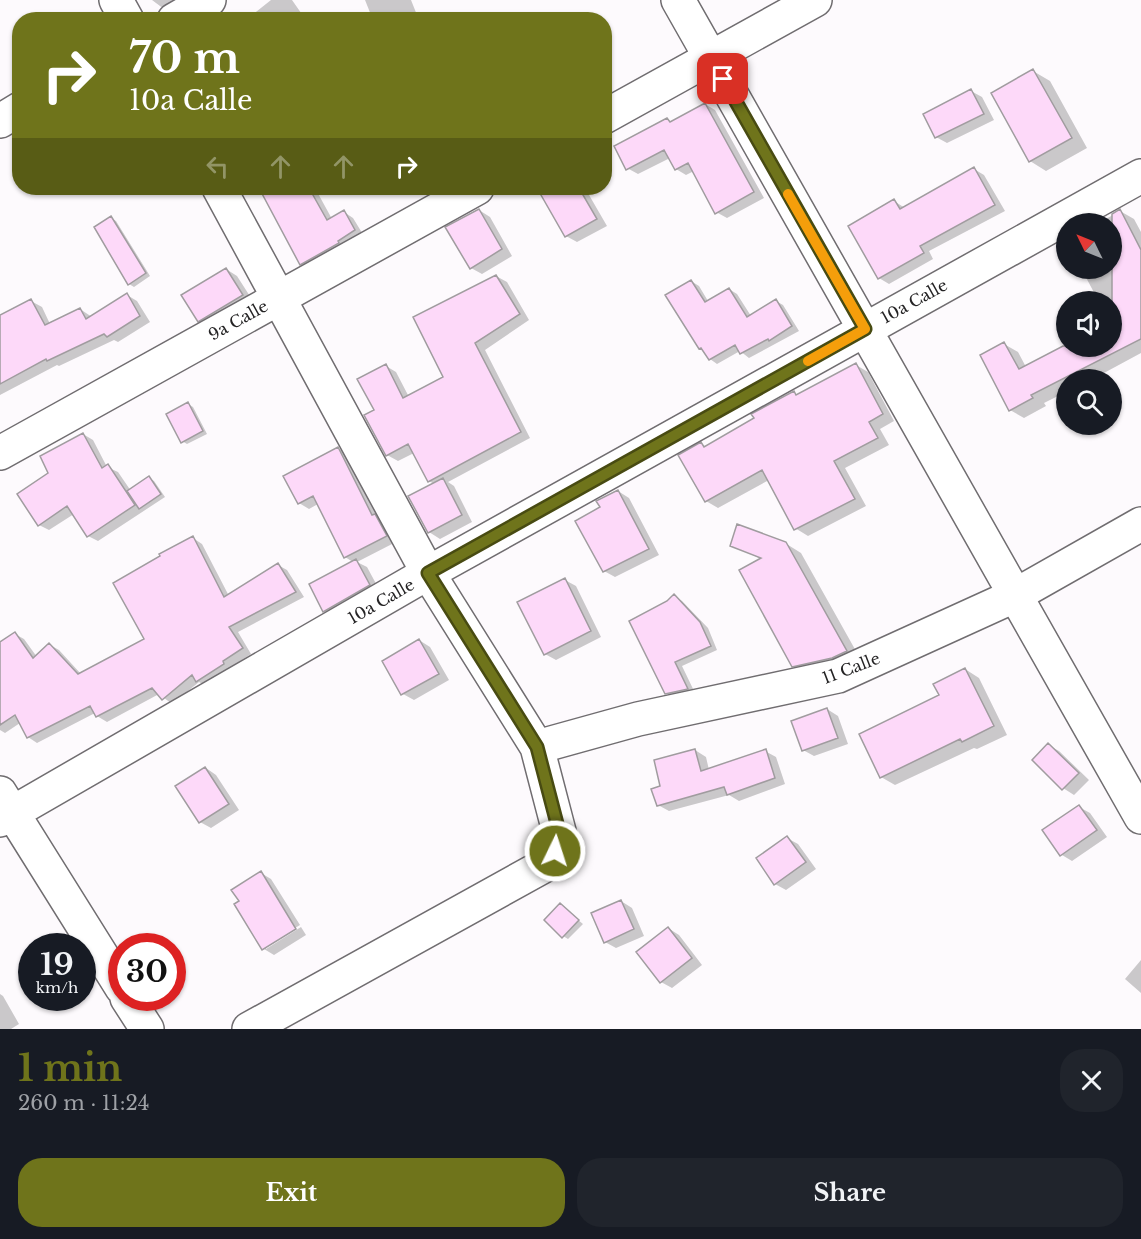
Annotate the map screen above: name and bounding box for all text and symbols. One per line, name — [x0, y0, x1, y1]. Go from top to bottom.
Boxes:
text: 70 m — [129, 32, 240, 84]
icon: right — [30, 36, 108, 114]
pin — [697, 53, 748, 104]
icon: arrive — [706, 62, 739, 95]
text: 10a Calle — [129, 84, 252, 117]
icon: left — [201, 150, 234, 183]
icon: ahead — [264, 150, 297, 183]
icon: ahead — [327, 150, 360, 183]
icon: right — [390, 150, 423, 183]
north arrow — [1056, 213, 1122, 279]
map controls — [1056, 213, 1122, 435]
street label: 10a Calle — [877, 275, 951, 327]
button: sound — [1056, 291, 1122, 357]
street label: 9a Calle — [205, 296, 271, 344]
button: search — [1056, 369, 1122, 435]
street label: 10a Calle — [344, 574, 418, 628]
street label: 11 Calle — [819, 648, 883, 688]
position arrow — [523, 819, 587, 883]
speed limit sign: 30 — [108, 933, 186, 1011]
text: 19 — [40, 946, 74, 983]
text: km/h — [36, 978, 78, 997]
text: 1 min — [18, 1046, 122, 1091]
button: close — [1060, 1049, 1123, 1112]
text: 260 m · 11:24 — [18, 1091, 149, 1115]
button: Exit — [18, 1158, 565, 1227]
button: Share — [577, 1158, 1123, 1227]

